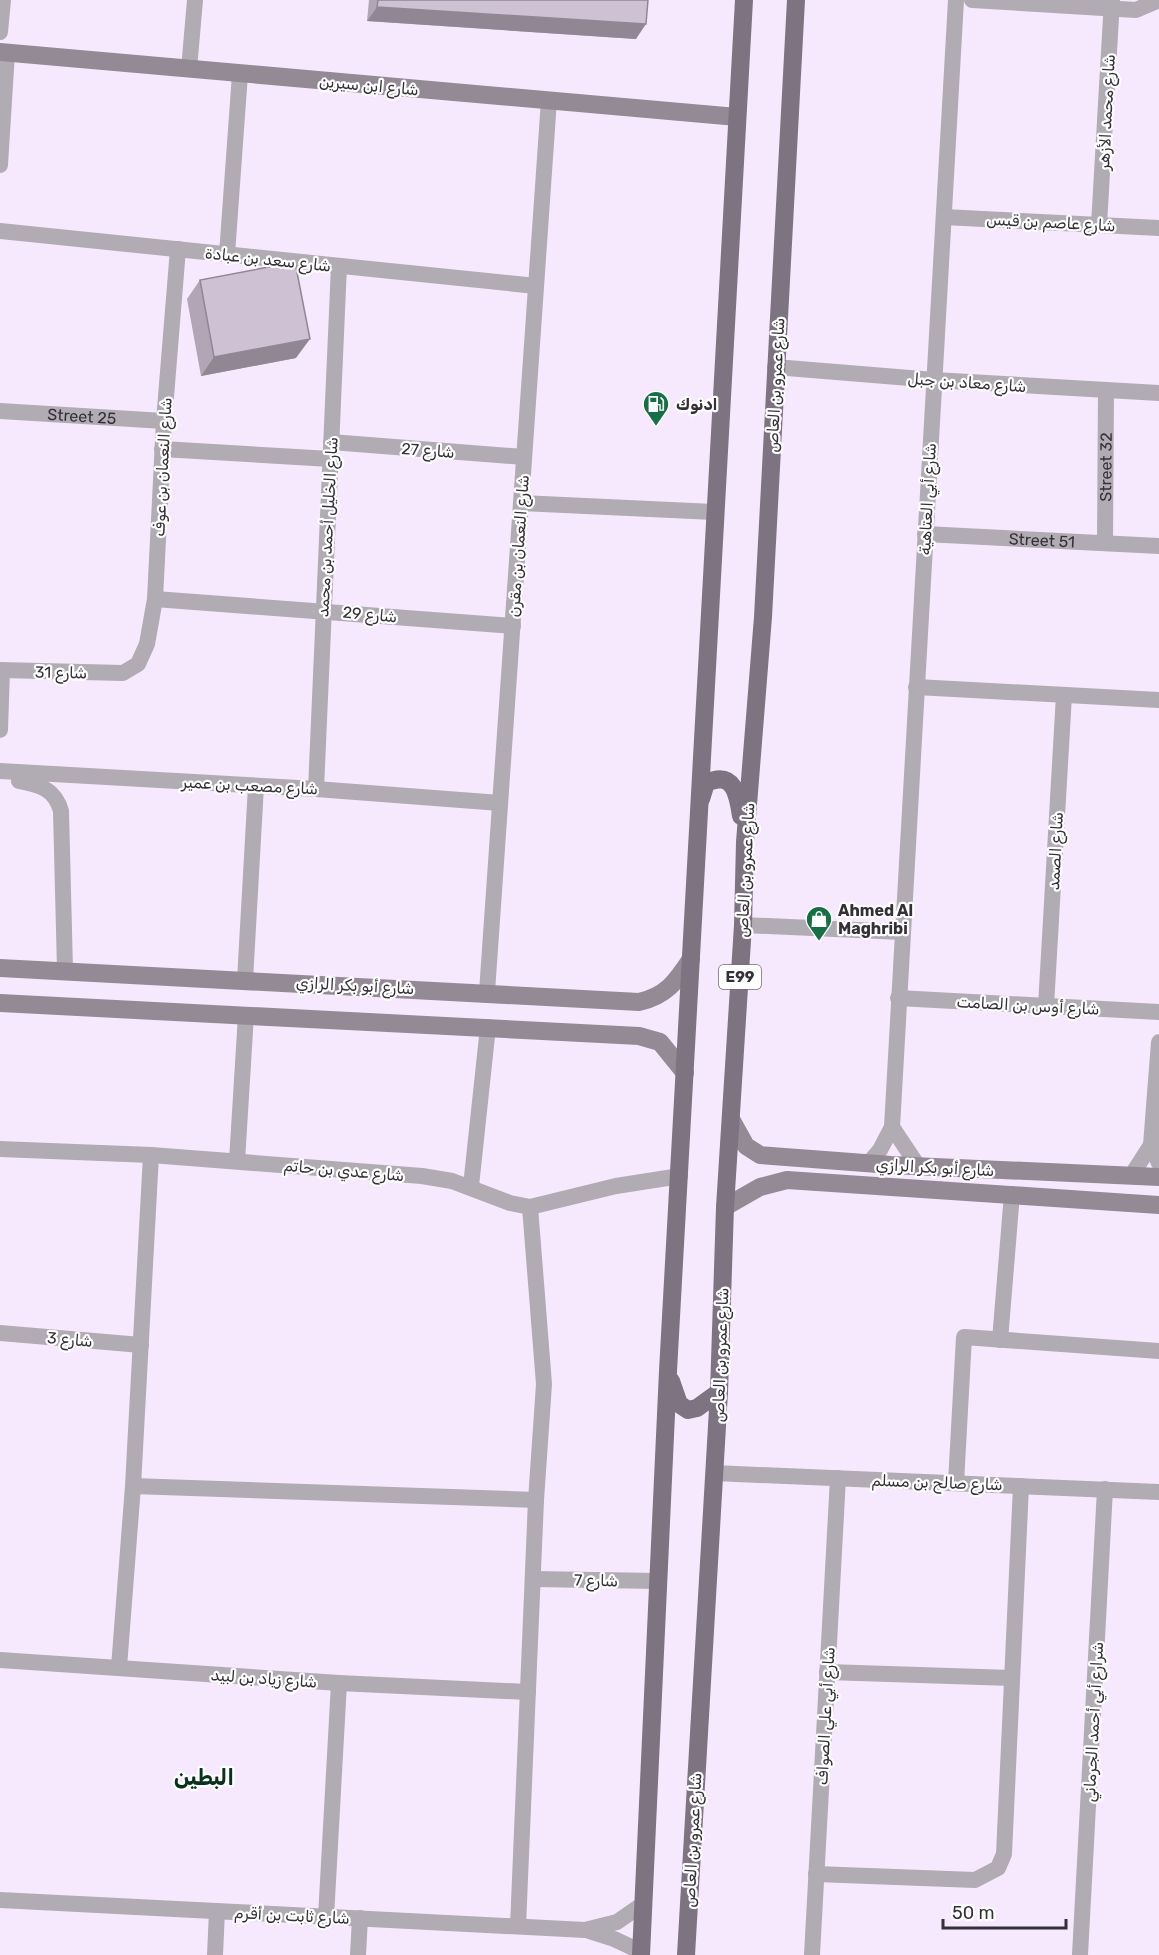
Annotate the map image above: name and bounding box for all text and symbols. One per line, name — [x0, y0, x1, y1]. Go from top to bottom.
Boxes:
street label: شارع محمد اﻷزهر — [1094, 54, 1121, 171]
street label: شارع ابن سيرين — [318, 72, 420, 101]
street label: شارع عاصم بن قيس — [986, 210, 1116, 237]
street label: شارع سعد بن عبادة — [204, 243, 332, 278]
street label: شارع عمرو بن العاص — [762, 317, 791, 453]
street label: شارع معاد بن جبل — [907, 369, 1027, 398]
fuel station icon: ادنوك — [641, 389, 671, 427]
place label: ادنوك — [676, 395, 718, 414]
street label: شارع النعمان بن عوف — [149, 397, 178, 537]
street label: Street 25 — [47, 405, 117, 428]
street label: Street 32 — [1096, 432, 1116, 502]
street label: شارع الخليل أحمد بن محمد — [313, 436, 344, 618]
street label: شارع 27 — [401, 439, 455, 464]
street label: شارع أبي العتاهية — [915, 442, 943, 556]
street label: شارع النعمان بن مقرن — [504, 474, 535, 618]
street label: Street 51 — [1008, 529, 1075, 552]
street label: شارع 29 — [342, 603, 398, 628]
street label: شارع 31 — [35, 663, 87, 684]
street label: شارع مصعب بن عمير — [180, 772, 319, 801]
street label: شارع عمرو بن العاص — [732, 802, 761, 938]
street label: شارع الصمد — [1044, 811, 1069, 891]
place label: Ahmed Al Maghribi — [838, 901, 913, 938]
shop icon: Ahmed Al Maghribi — [804, 904, 834, 942]
road number: E99 — [719, 965, 761, 989]
street label: شارع أبو بكر الرازي — [295, 973, 415, 1000]
street label: شارع أوس بن الصامت — [956, 992, 1100, 1021]
street label: شارع أبو بكر الرازي — [875, 1155, 995, 1182]
street label: شارع عدي بن حاتم — [283, 1156, 405, 1187]
street label: شارع عمرو بن العاص — [709, 1287, 734, 1423]
street label: شارع 3 — [46, 1328, 93, 1353]
street label: شارع صالح بن مسلم — [871, 1471, 1003, 1496]
street label: شارع 7 — [574, 1571, 618, 1592]
street label: شرارع أبي أحمد الجرماني — [1080, 1641, 1110, 1803]
street label: شارع أبي علي الصواف — [812, 1646, 842, 1786]
street label: شارع زياد بن لبيد — [210, 1665, 318, 1694]
district label: البطين — [174, 1764, 234, 1791]
street label: شارع عمرو بن العاص — [679, 1772, 708, 1908]
scale bar — [943, 1892, 1066, 1930]
text: 50 m — [952, 1902, 995, 1924]
street label: شارع ثابت بن أقرم — [234, 1903, 350, 1930]

